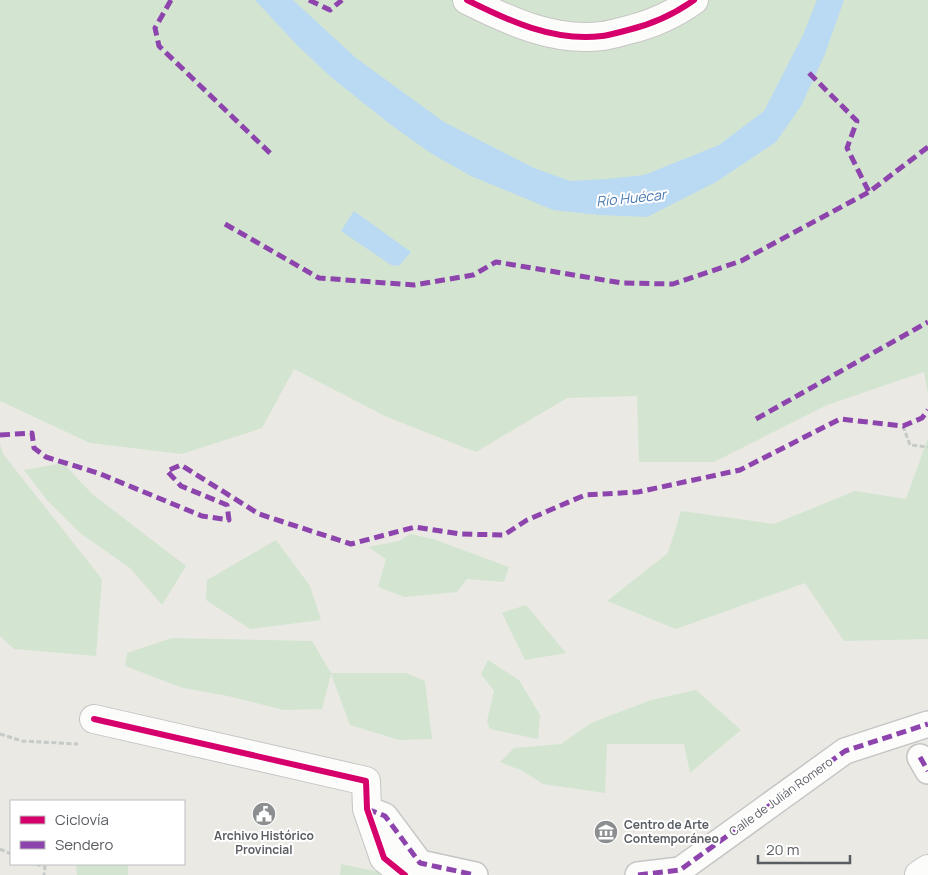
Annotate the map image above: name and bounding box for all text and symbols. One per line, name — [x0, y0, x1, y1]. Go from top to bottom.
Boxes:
water label: Río Huécar — [595, 184, 669, 211]
street label: Calle de Julián Romero — [725, 753, 836, 840]
legend — [10, 800, 185, 865]
public building icon: Archivo Histórico Provincial — [251, 801, 277, 827]
text: Ciclovía — [55, 809, 109, 830]
place label: Centro de Arte Contemporáneo — [624, 816, 719, 847]
museum icon: Centro de Arte Contemporáneo — [593, 819, 619, 845]
place label: Archivo Histórico Provincial — [214, 827, 314, 858]
scale bar — [758, 832, 850, 864]
text: Sendero — [55, 834, 114, 855]
text: 20 m — [766, 839, 799, 860]

